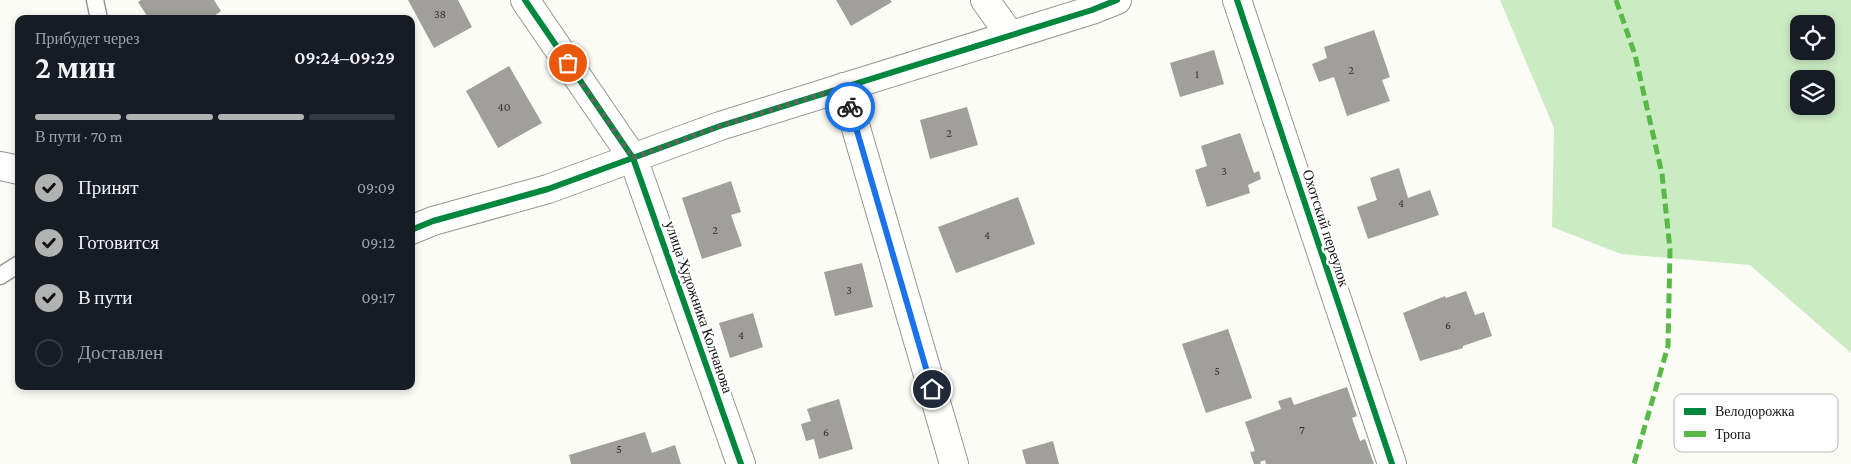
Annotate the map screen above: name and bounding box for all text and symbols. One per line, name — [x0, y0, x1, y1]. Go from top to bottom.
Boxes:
house number: 38 — [434, 7, 446, 21]
map controls — [1790, 15, 1835, 115]
button: locate — [1790, 15, 1835, 60]
text: Прибудет через — [35, 30, 140, 47]
pin — [547, 42, 589, 84]
text: 09:24–09:29 — [294, 47, 395, 68]
text: 2 мин — [35, 49, 116, 85]
icon: bag — [554, 49, 582, 77]
house number: 2 — [1348, 63, 1354, 77]
house number: 1 — [1195, 67, 1199, 81]
button: layers — [1790, 70, 1835, 115]
courier — [825, 82, 875, 132]
icon: bike — [836, 93, 864, 121]
house number: 40 — [498, 100, 511, 114]
house number: 2 — [946, 126, 952, 140]
text: В пути · 70 m — [35, 128, 123, 145]
house number: 3 — [1221, 164, 1227, 178]
street label: Охотский переулок — [1300, 167, 1353, 289]
icon: check — [35, 174, 63, 202]
text: Принят — [78, 177, 139, 198]
text: 09:09 — [357, 179, 395, 196]
house number: 4 — [1398, 196, 1404, 210]
street label: улица Художника Колчанова — [662, 219, 736, 395]
house number: 2 — [712, 223, 718, 237]
house number: 4 — [984, 228, 990, 242]
icon: check — [35, 229, 63, 257]
text: Готовится — [78, 232, 159, 253]
text: 09:12 — [361, 234, 395, 251]
house number: 3 — [846, 283, 852, 297]
icon: check — [35, 284, 63, 312]
text: В пути — [78, 287, 132, 308]
text: 09:17 — [361, 289, 395, 306]
house number: 6 — [1445, 318, 1451, 332]
house number: 4 — [738, 328, 744, 342]
text: Доставлен — [78, 342, 163, 363]
house number: 5 — [1214, 364, 1220, 378]
pin — [911, 368, 953, 410]
icon: home — [918, 375, 946, 403]
legend — [1674, 394, 1838, 452]
text: Велодорожка — [1715, 403, 1795, 419]
house number: 7 — [1299, 423, 1305, 437]
house number: 6 — [823, 425, 829, 439]
text: Тропа — [1715, 426, 1752, 442]
house number: 5 — [616, 442, 622, 456]

